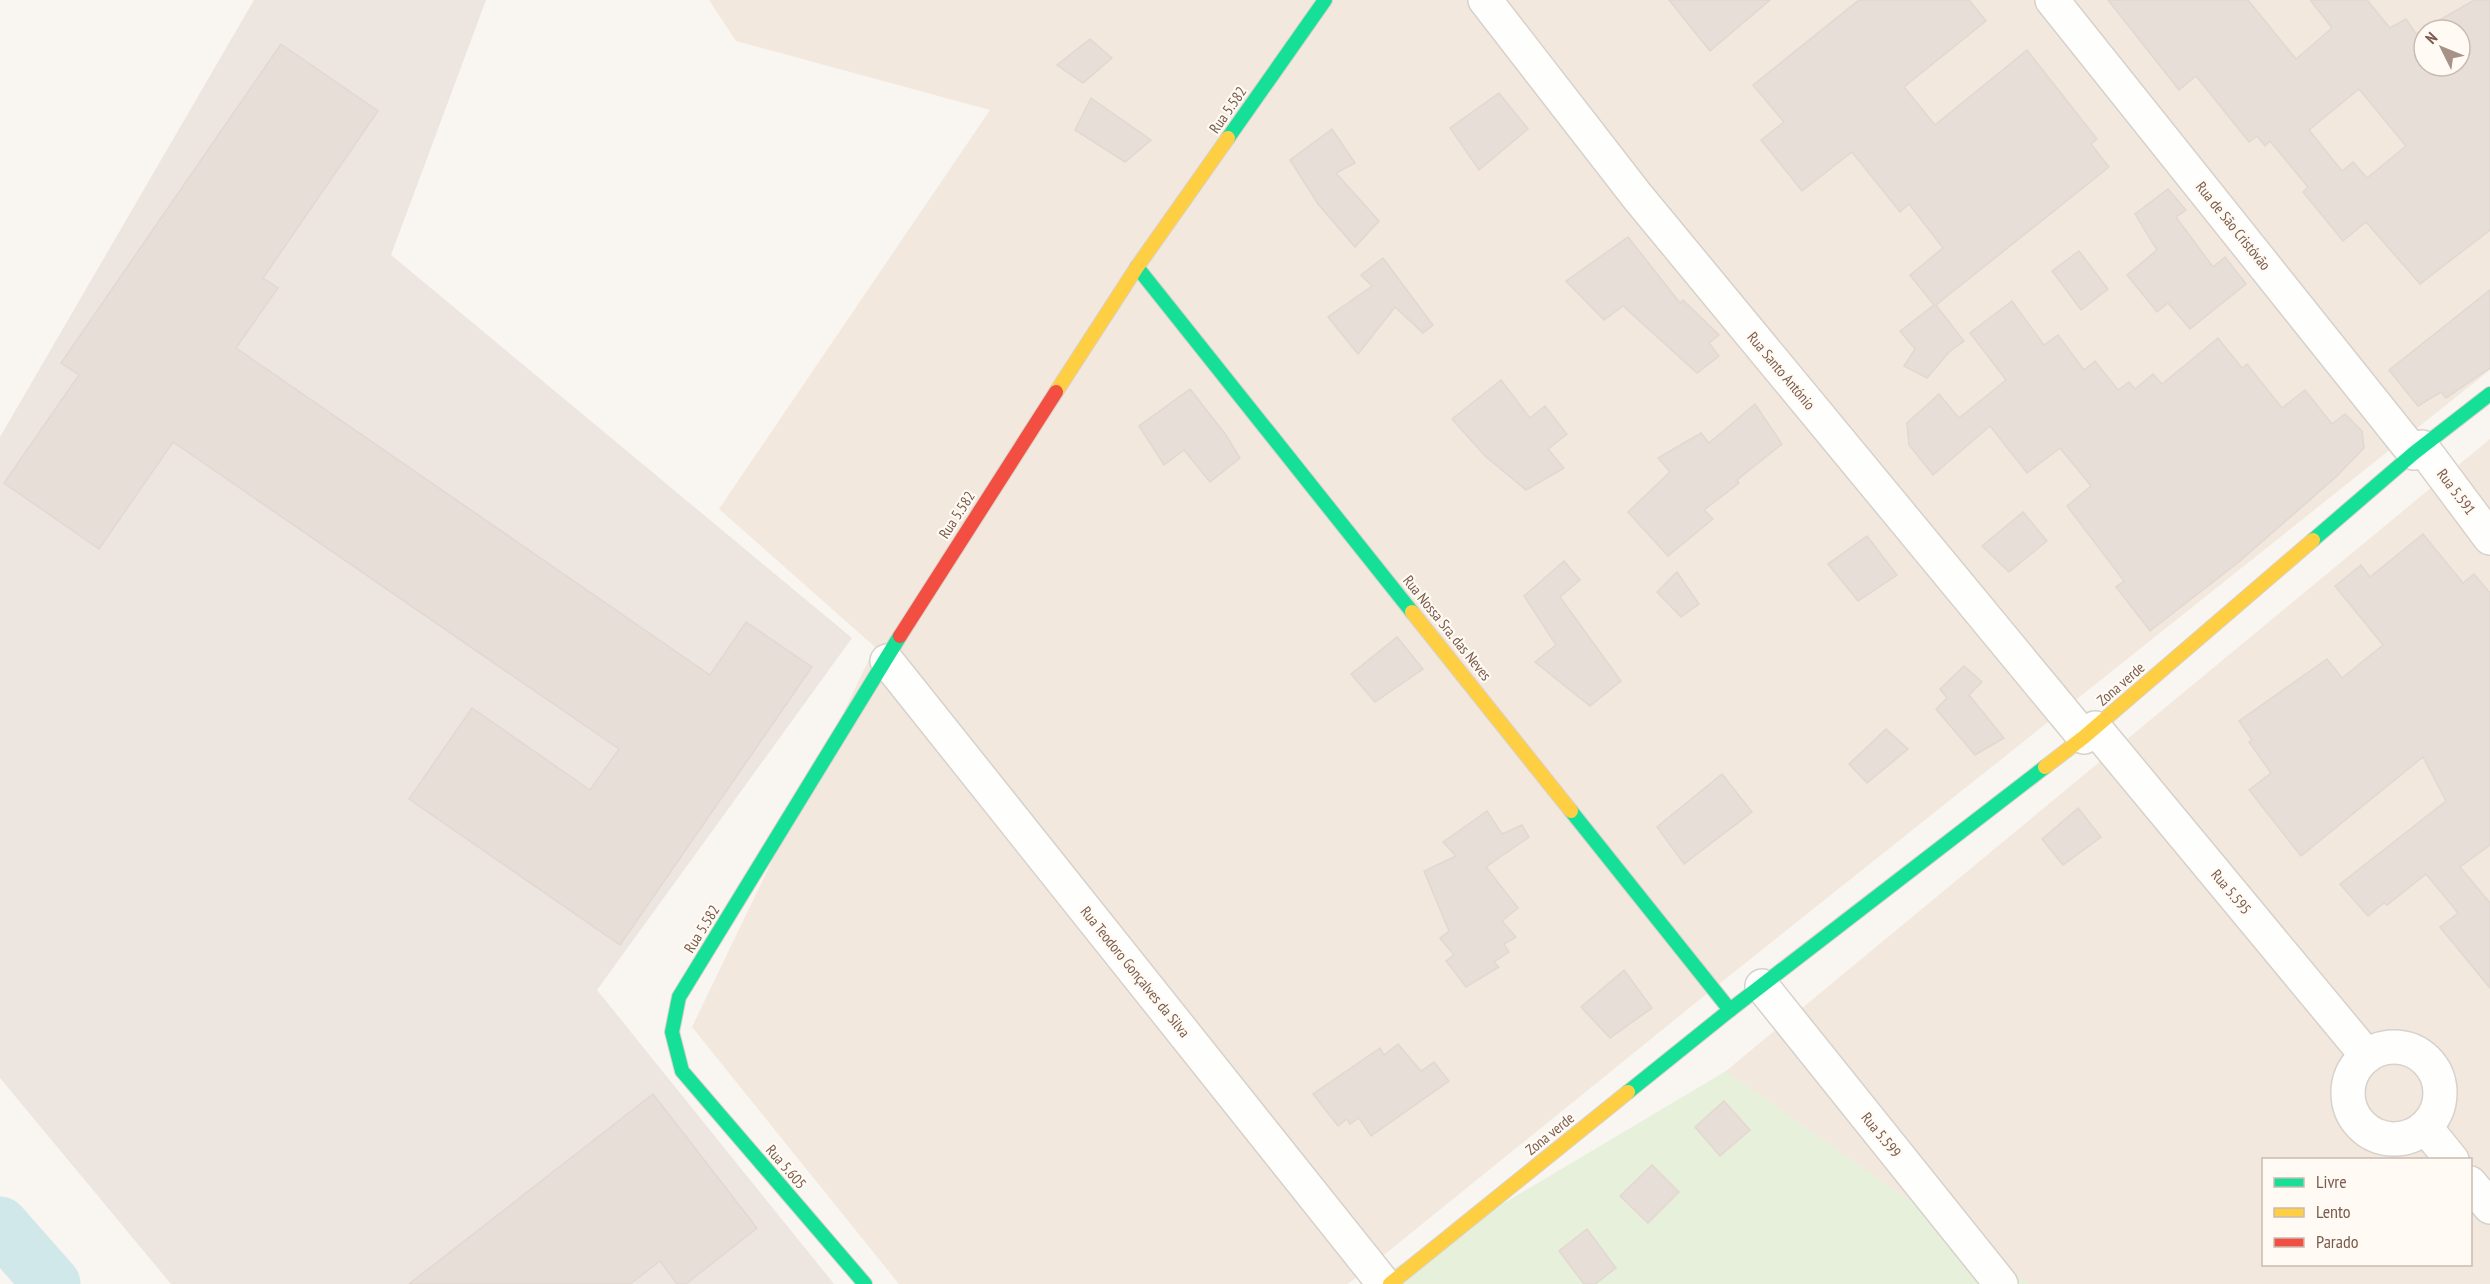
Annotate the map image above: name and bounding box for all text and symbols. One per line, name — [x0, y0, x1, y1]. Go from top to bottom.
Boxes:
north arrow — [2412, 18, 2472, 78]
text: N — [2421, 28, 2441, 48]
street label: Rua 5.582 — [1205, 83, 1250, 137]
street label: Rua de São Cristóvão — [2192, 178, 2275, 274]
street label: Rua Santo António — [1743, 328, 1819, 413]
street label: Rua 5.591 — [2433, 465, 2480, 518]
street label: Rua 5.582 — [934, 488, 979, 542]
street label: Rua Nossa Sra. das Neves — [1399, 571, 1496, 684]
street label: Zona verde — [2093, 658, 2148, 709]
street label: Rua 5.595 — [2207, 865, 2256, 918]
street label: Rua 5.582 — [680, 901, 724, 956]
street label: Rua Teodoro Gonçalves da Silva — [1077, 902, 1194, 1041]
street label: Zona verde — [1522, 1108, 1578, 1159]
street label: Rua 5.599 — [1857, 1108, 1905, 1161]
street label: Rua 5.605 — [762, 1141, 811, 1193]
legend — [2262, 1158, 2472, 1266]
text: Livre — [2316, 1170, 2347, 1193]
text: Lento — [2316, 1200, 2351, 1223]
text: Parado — [2316, 1230, 2359, 1253]

